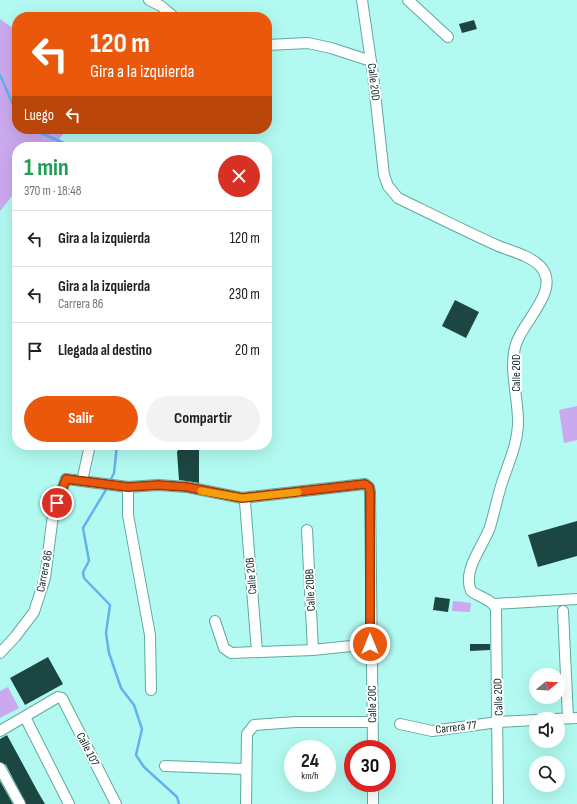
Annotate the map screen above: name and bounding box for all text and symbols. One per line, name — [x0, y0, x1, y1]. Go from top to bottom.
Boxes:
text: 120 m — [90, 27, 150, 60]
icon: left — [24, 28, 76, 80]
text: Gira a la izquierda — [90, 61, 194, 82]
street label: Calle 20D — [364, 62, 383, 102]
icon: left — [62, 104, 84, 126]
text: Luego — [24, 106, 54, 125]
text: 1 min — [24, 153, 69, 182]
button: close — [218, 155, 260, 197]
text: 370 m · 18:48 — [24, 183, 81, 199]
icon: left — [24, 228, 46, 250]
text: Gira a la izquierda — [58, 229, 150, 248]
text: 120 m — [230, 229, 260, 248]
text: Gira a la izquierda — [58, 277, 150, 296]
icon: left — [24, 284, 46, 306]
text: 230 m — [229, 285, 260, 304]
text: Carrera 86 — [58, 296, 104, 312]
icon: arrive — [24, 340, 46, 362]
text: Llegada al destino — [58, 341, 152, 360]
text: 20 m — [235, 341, 260, 360]
street label: Calle 20D — [509, 354, 524, 392]
button: Salir — [24, 396, 138, 442]
button: Compartir — [146, 396, 260, 442]
pin — [40, 486, 74, 520]
icon: arrive — [46, 492, 68, 514]
street label: Carrera 86 — [33, 549, 56, 593]
street label: Calle 20B — [242, 557, 261, 595]
street label: Calle 20BB — [302, 568, 319, 612]
position arrow — [349, 623, 391, 665]
north arrow — [529, 668, 565, 704]
map controls — [529, 668, 565, 792]
street label: Calle 20D — [490, 678, 507, 716]
street label: Calle 20C — [365, 685, 380, 723]
button: sound — [529, 712, 565, 748]
street label: Carrera 77 — [435, 718, 478, 737]
street label: Calle 107 — [73, 730, 102, 769]
speed limit sign: 30 — [344, 740, 396, 792]
text: 24 — [301, 749, 319, 773]
button: search — [529, 756, 565, 792]
text: km/h — [301, 770, 319, 782]

